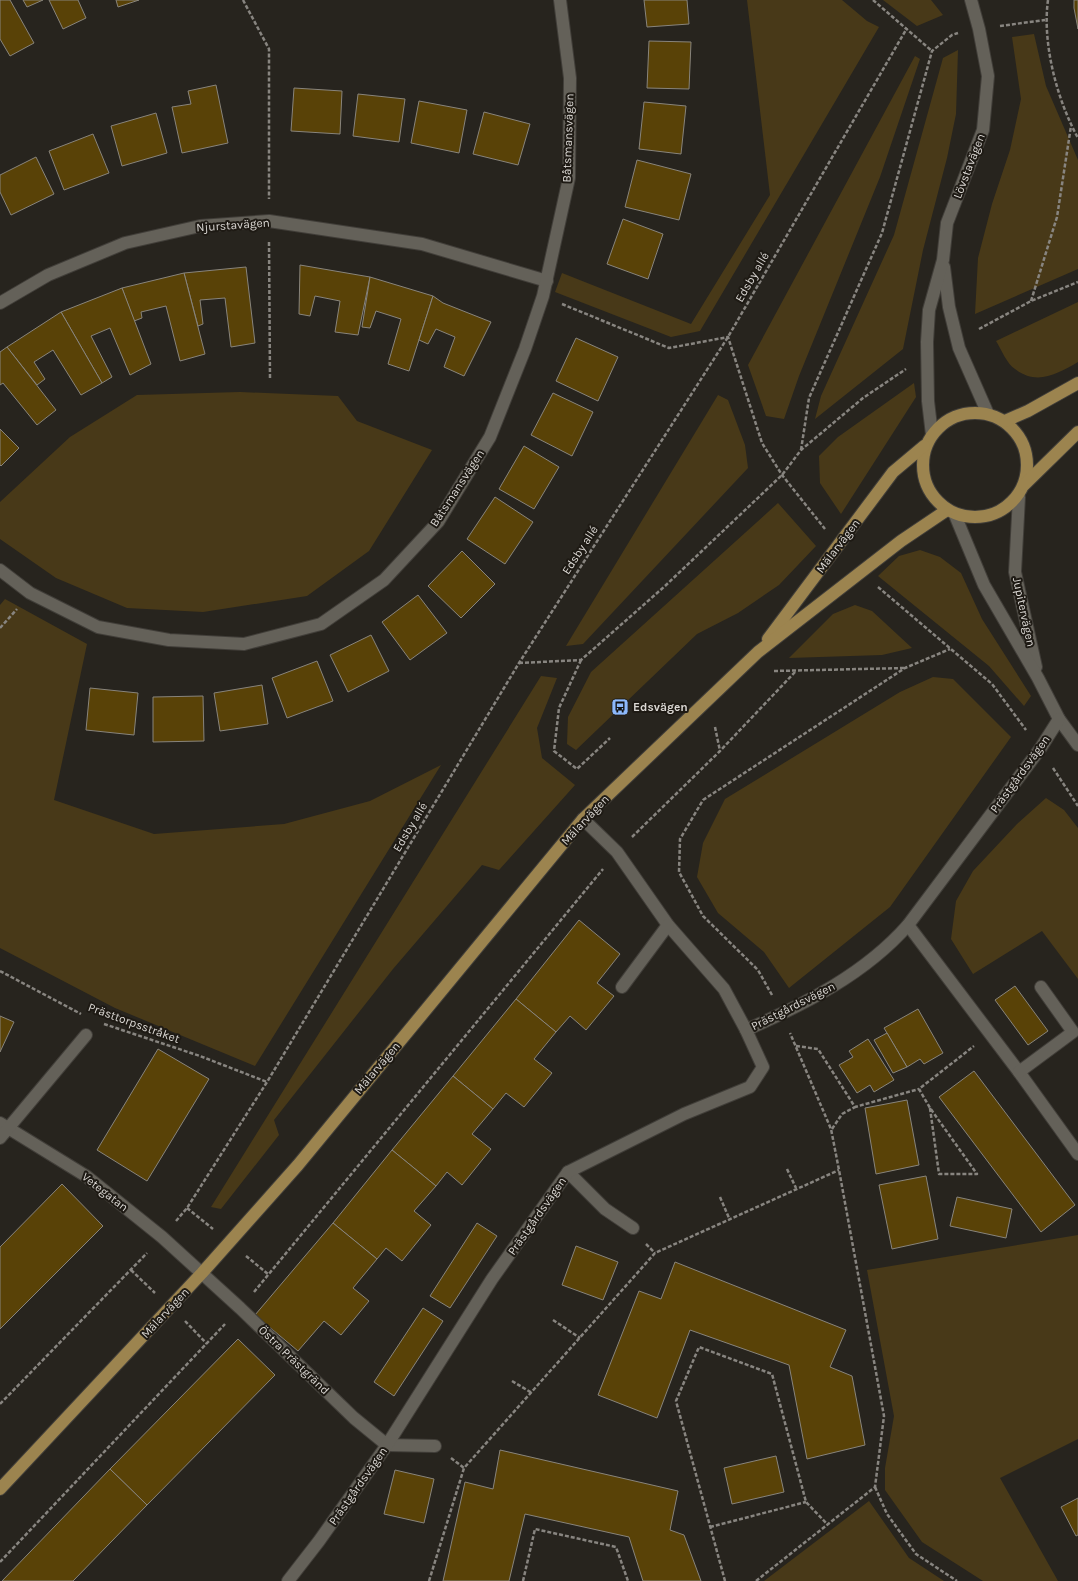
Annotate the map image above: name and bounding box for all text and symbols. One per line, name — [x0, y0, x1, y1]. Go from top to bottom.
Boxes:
street label: Båtsmansvägen — [559, 93, 577, 183]
street label: Lövstavägen — [950, 132, 988, 200]
street label: Njurstavägen — [196, 215, 270, 235]
street label: Edsby allé — [732, 250, 772, 304]
street label: Båtsmansvägen — [427, 447, 487, 529]
street label: Mälarvägen — [813, 516, 863, 576]
street label: Edsby allé — [559, 523, 601, 577]
street label: Jupitervägen — [1010, 576, 1038, 648]
bus stop icon: Edsvägen — [610, 697, 630, 717]
place label: Edsvägen — [633, 700, 688, 714]
street label: Prästgårdsvägen — [987, 733, 1053, 815]
street label: Mälarvägen — [558, 792, 612, 848]
street label: Edsby allé — [390, 800, 430, 854]
street label: Prästgårdsvägen — [749, 979, 837, 1033]
street label: Prästtorpsstråket — [86, 1000, 182, 1046]
street label: Mälarvägen — [351, 1039, 403, 1097]
street label: Vetegatan — [79, 1170, 131, 1214]
street label: Prästgårdsvägen — [505, 1174, 569, 1258]
street label: Mälarvägen — [138, 1285, 192, 1341]
street label: Östra Prästgränd — [256, 1323, 332, 1397]
street label: Prästgårdsvägen — [326, 1444, 390, 1528]

